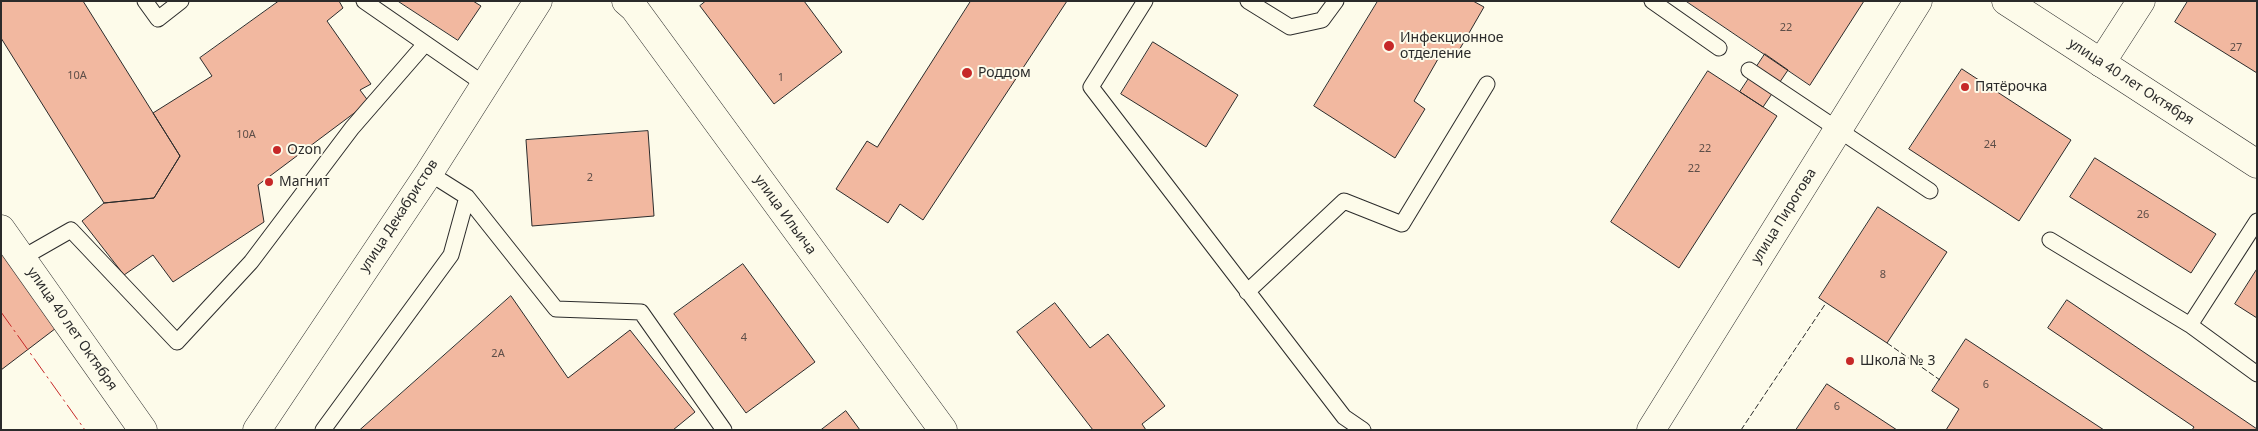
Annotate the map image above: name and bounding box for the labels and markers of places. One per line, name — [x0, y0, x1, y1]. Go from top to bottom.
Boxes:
place label: Инфекционное отделение — [1400, 30, 1503, 62]
marker: Инфекционное отделение — [1382, 39, 1396, 53]
place label: Роддом — [978, 65, 1031, 81]
marker: Роддом — [960, 66, 974, 80]
place label: Пятёрочка — [1975, 79, 2047, 95]
marker: Пятёрочка — [1959, 81, 1971, 93]
place label: Ozon — [287, 142, 322, 158]
marker: Ozon — [271, 144, 283, 156]
place label: Магнит — [279, 174, 329, 190]
marker: Магнит — [263, 176, 275, 188]
place label: Школа № 3 — [1860, 353, 1936, 369]
marker: Школа № 3 — [1844, 355, 1856, 367]

